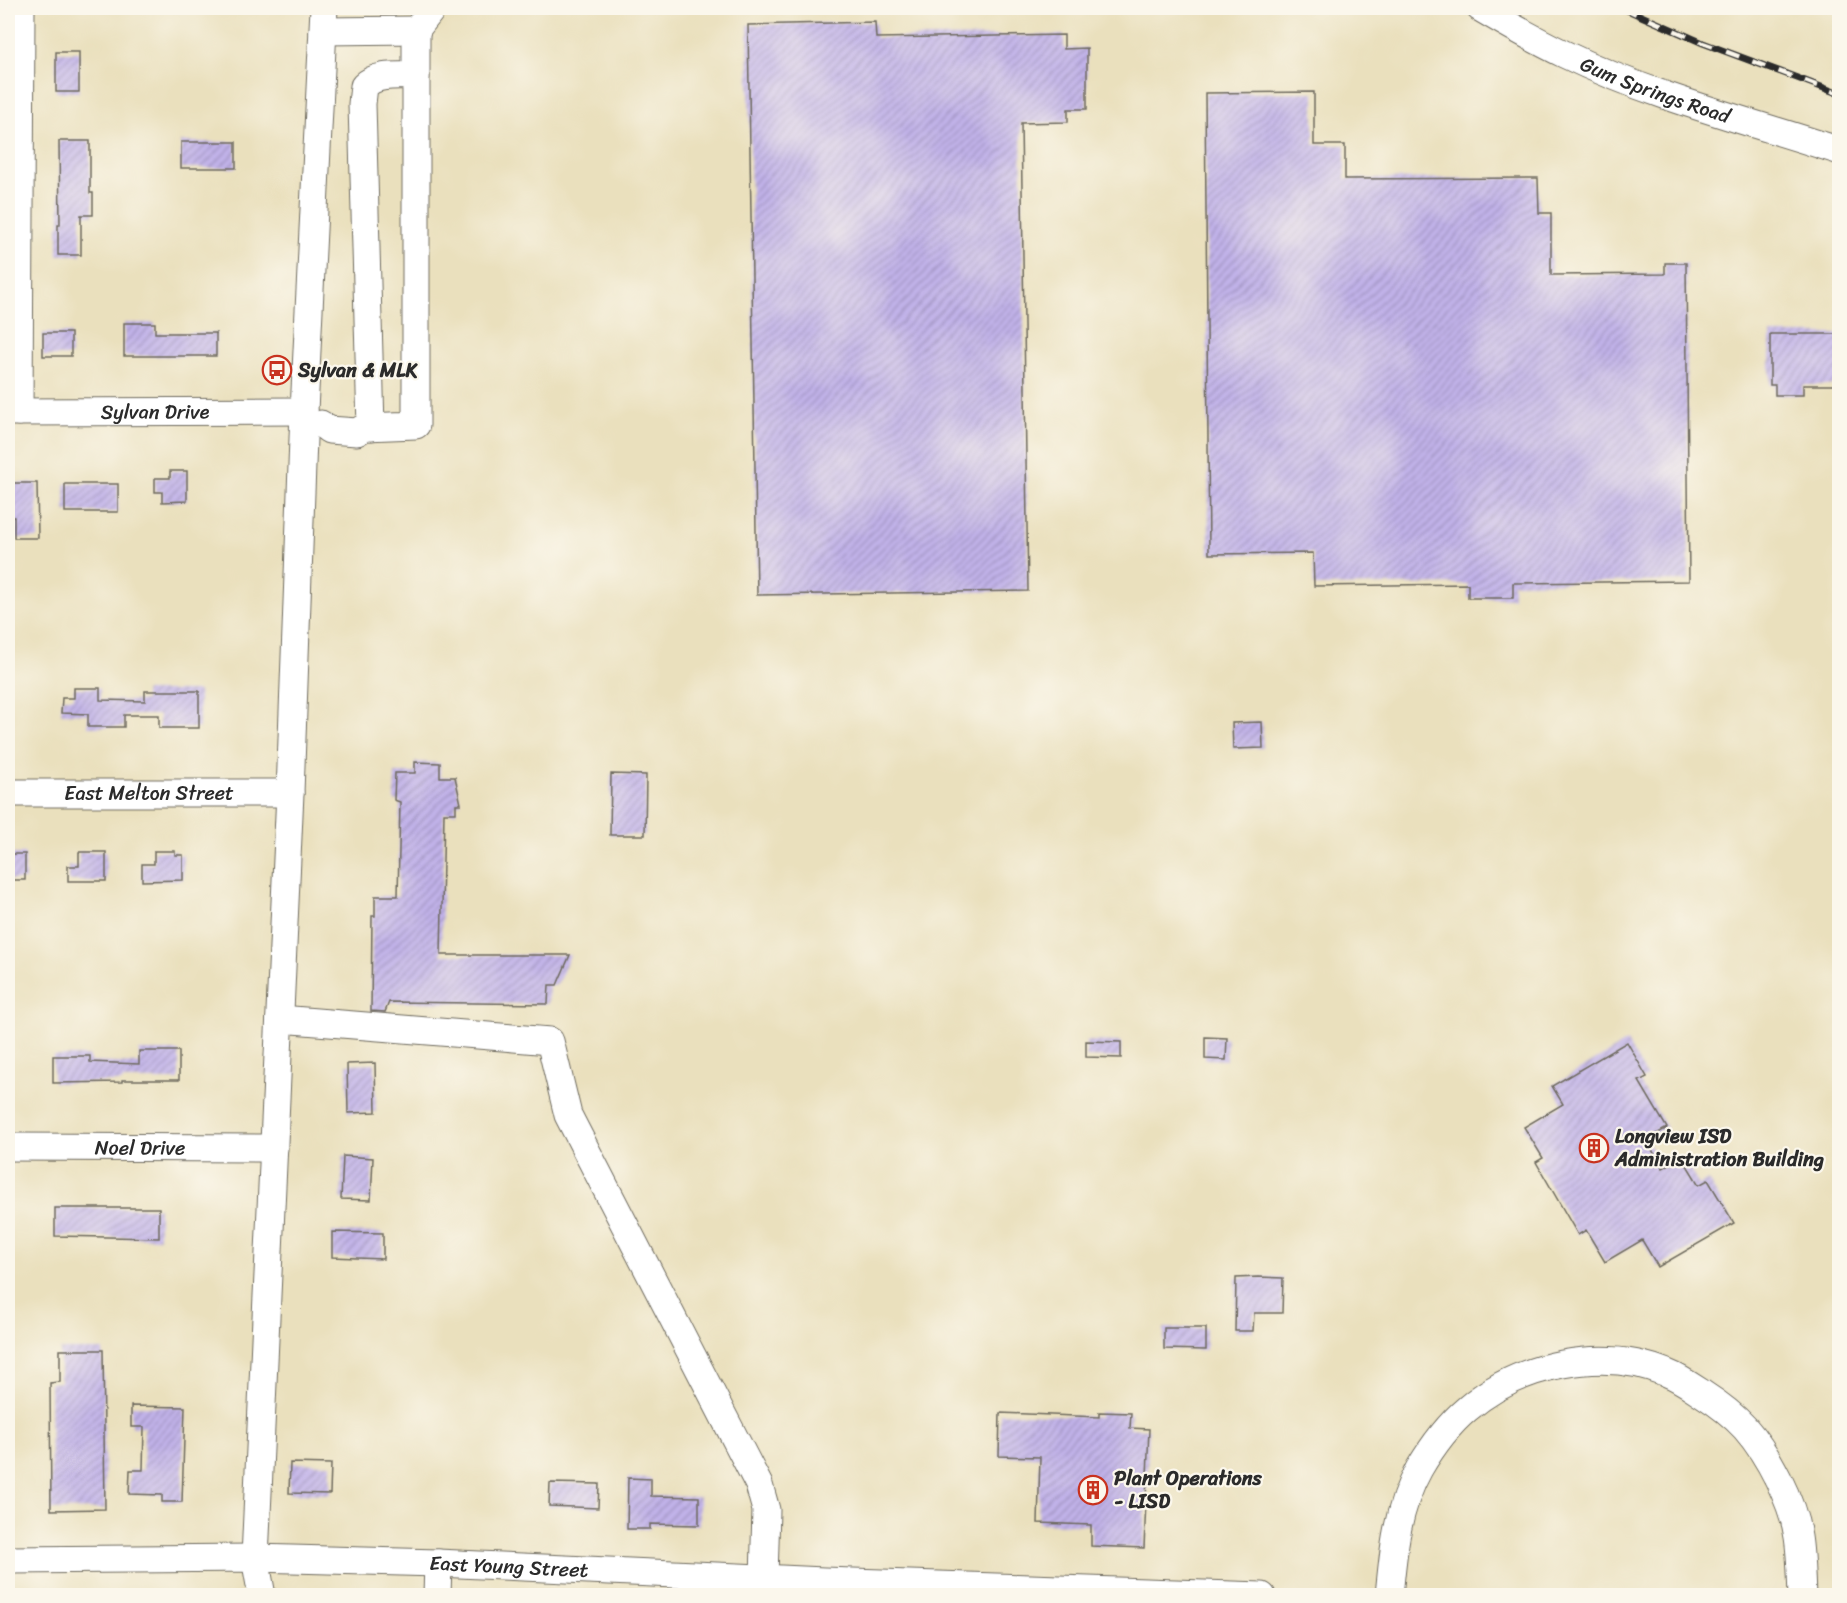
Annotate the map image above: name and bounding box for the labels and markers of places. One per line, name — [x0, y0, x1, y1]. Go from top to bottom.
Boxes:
place label: Sylvan & MLK — [297, 353, 418, 388]
bus stop icon: Sylvan & MLK — [261, 354, 293, 386]
place label: Longview ISD Administration Building — [1614, 1119, 1824, 1177]
building icon: Longview ISD Administration Building — [1578, 1132, 1610, 1164]
place label: Plant Operations - LISD — [1114, 1461, 1262, 1519]
building icon: Plant Operations - LISD — [1077, 1474, 1109, 1506]

